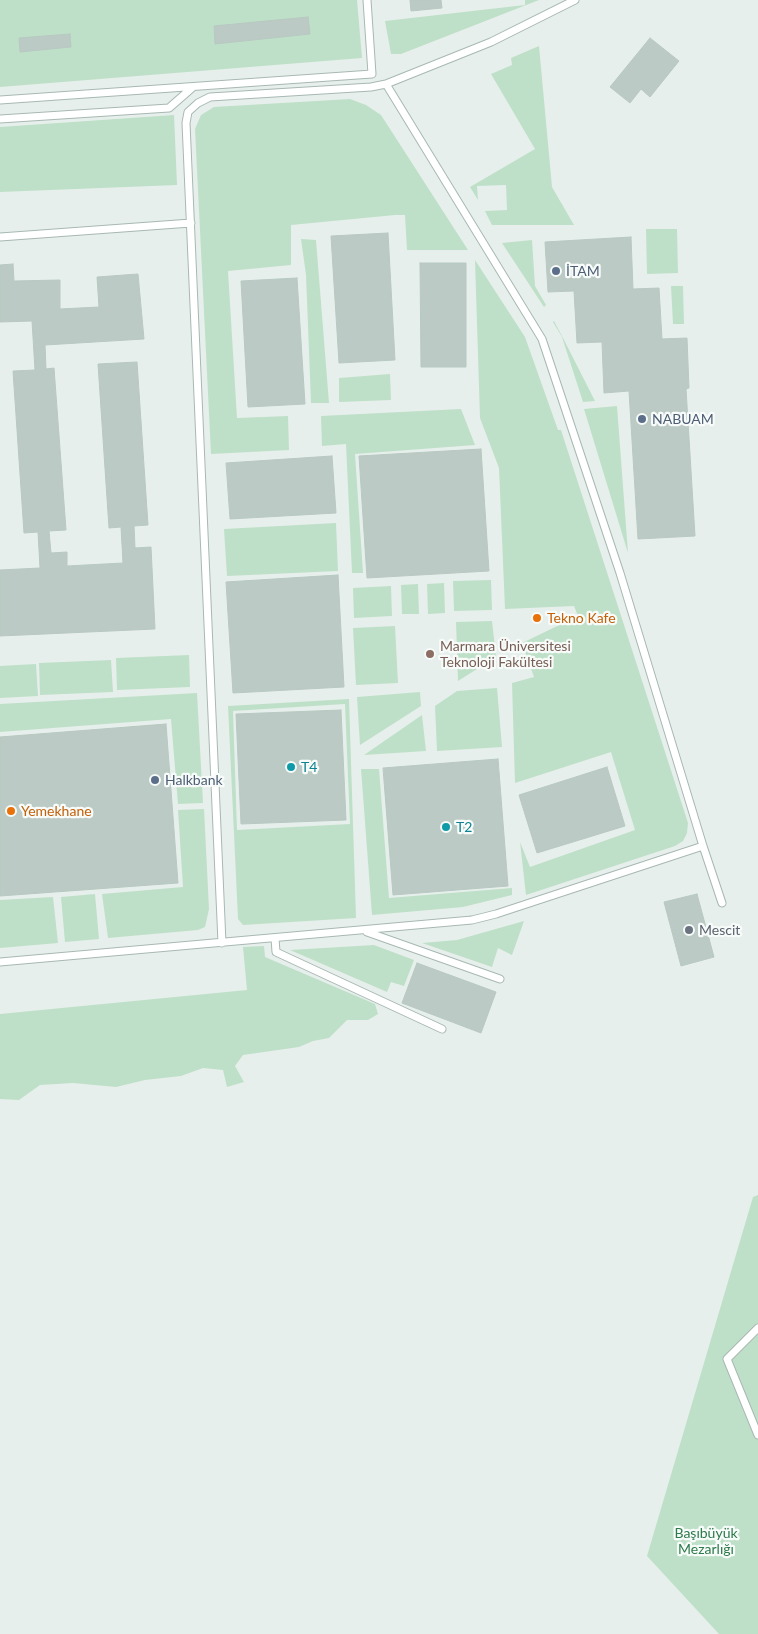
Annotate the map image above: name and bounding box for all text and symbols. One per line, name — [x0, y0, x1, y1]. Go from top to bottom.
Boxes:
place label: İTAM — [566, 263, 600, 279]
marker: İTAM — [550, 265, 562, 277]
place label: NABUAM — [652, 411, 714, 427]
marker: NABUAM — [636, 413, 648, 425]
place label: Tekno Kafe — [547, 610, 616, 626]
marker: Tekno Kafe — [531, 612, 543, 624]
place label: Marmara Üniversitesi Teknoloji Fakültesi — [440, 638, 571, 670]
marker: Marmara Üniversitesi Teknoloji Fakültesi — [424, 648, 436, 660]
place label: T4 — [301, 759, 317, 775]
marker: T4 — [285, 761, 297, 773]
place label: Halkbank — [165, 772, 223, 788]
marker: Halkbank — [149, 774, 161, 786]
place label: Yemekhane — [21, 803, 92, 819]
marker: Yemekhane — [5, 805, 17, 817]
place label: T2 — [456, 819, 472, 835]
marker: T2 — [440, 821, 452, 833]
place label: Mescit — [699, 922, 740, 938]
marker: Mescit — [683, 924, 695, 936]
park label: Başıbüyük Mezarlığı — [674, 1525, 738, 1558]

